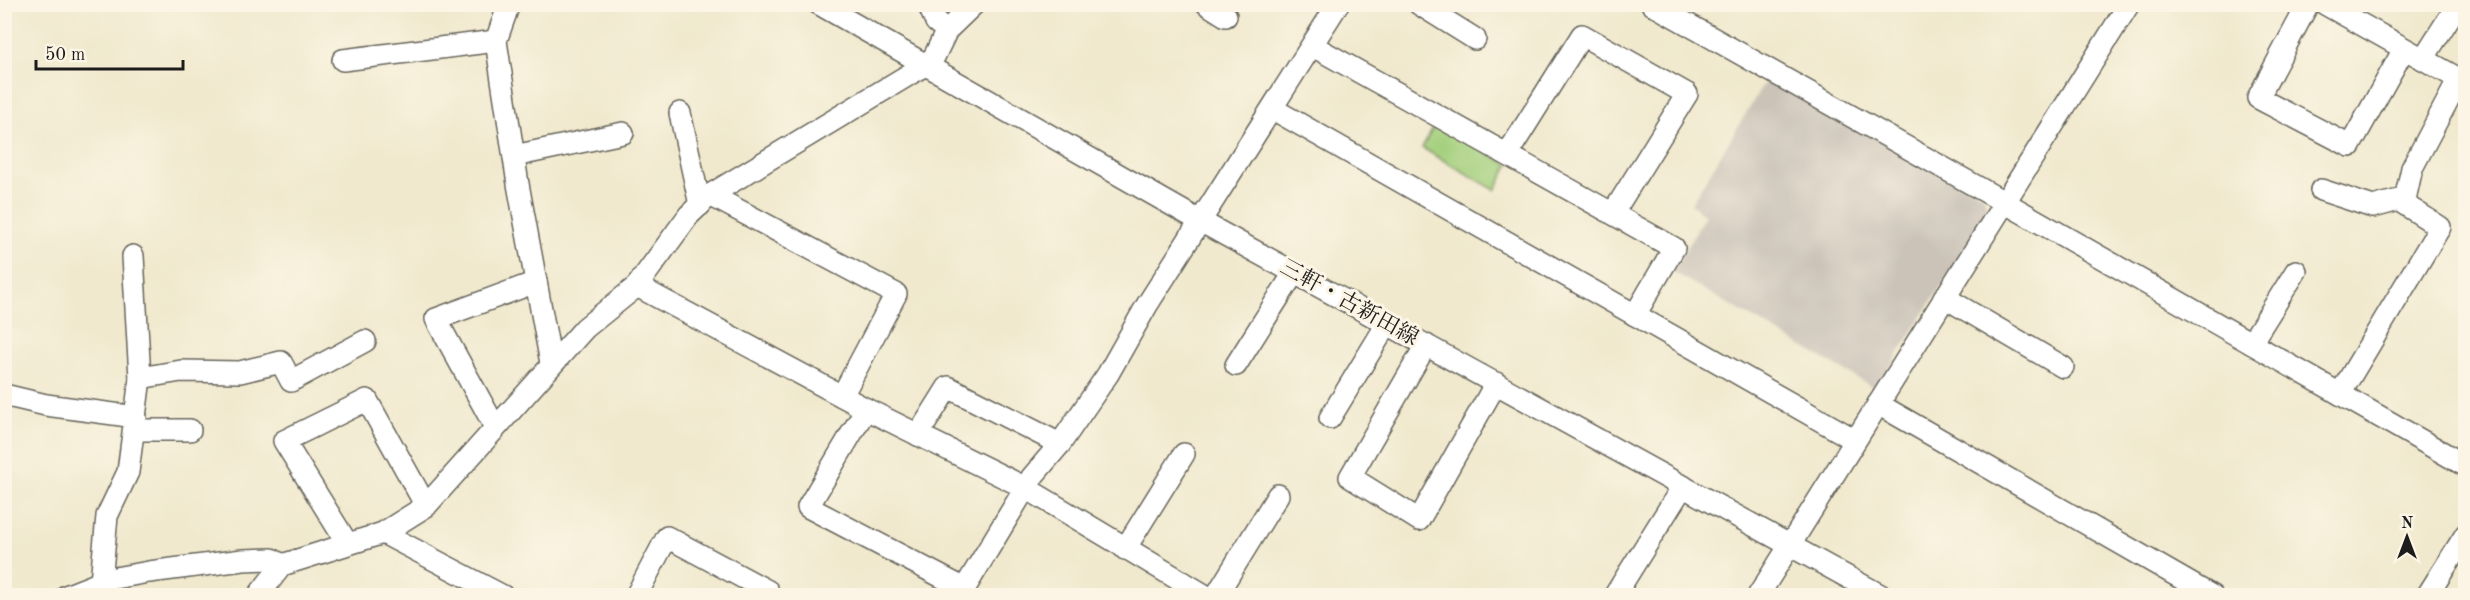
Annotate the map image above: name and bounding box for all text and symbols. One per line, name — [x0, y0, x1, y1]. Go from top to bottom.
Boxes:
scale bar — [36, 33, 183, 71]
text: 50 m — [45, 46, 85, 64]
street label: 三軒・古新田線 — [1276, 254, 1423, 350]
north arrow — [2377, 507, 2437, 567]
text: N — [2401, 516, 2414, 532]

